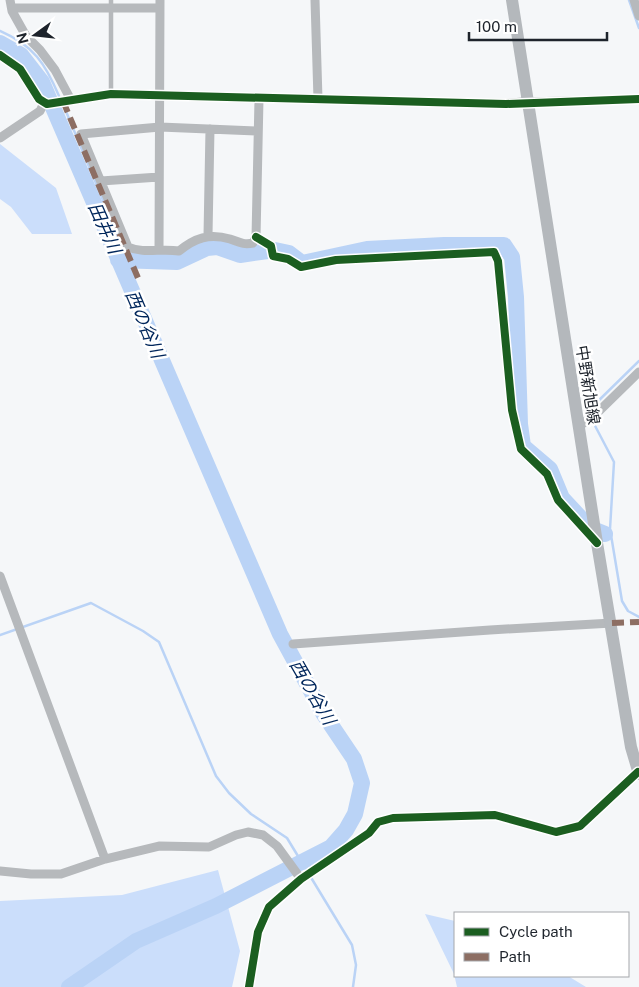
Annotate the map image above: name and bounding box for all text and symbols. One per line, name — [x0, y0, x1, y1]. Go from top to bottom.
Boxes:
north arrow — [10, 10, 60, 60]
scale bar — [469, 10, 606, 42]
text: 100 m — [476, 18, 517, 35]
text: N — [13, 31, 32, 46]
water label: 田井川 — [84, 199, 126, 259]
water label: 西の谷川 — [121, 287, 170, 363]
street label: 中野新旭線 — [572, 344, 604, 426]
water label: 西の谷川 — [286, 656, 341, 730]
legend — [454, 912, 629, 977]
text: Cycle path — [499, 923, 573, 940]
text: Path — [499, 948, 531, 965]

